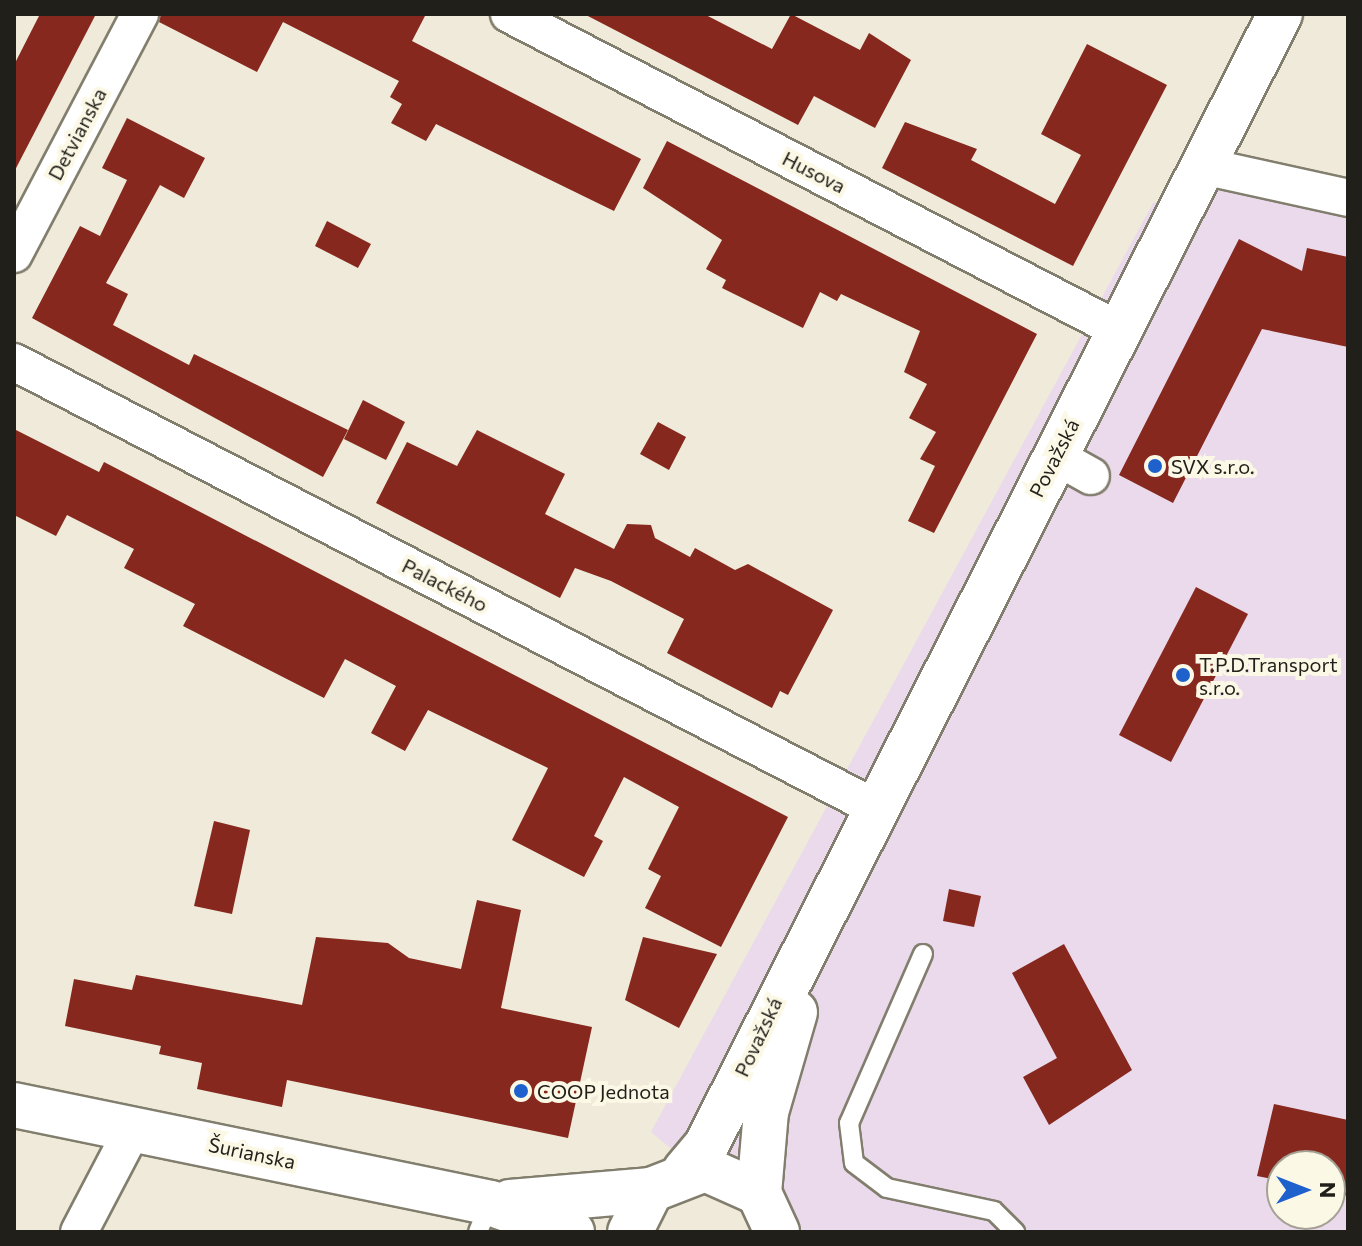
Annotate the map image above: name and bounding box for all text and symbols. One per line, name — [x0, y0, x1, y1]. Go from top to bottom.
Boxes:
street label: Detvianska — [43, 84, 111, 184]
street label: Husova — [779, 146, 849, 198]
street label: Považská — [1024, 415, 1084, 501]
place label: SVX s.r.o. — [1171, 454, 1255, 478]
marker: SVX s.r.o. — [1146, 457, 1164, 475]
street label: Palackého — [398, 553, 492, 617]
place label: T.P.D.Transport s.r.o. — [1199, 652, 1338, 699]
marker: T.P.D.Transport s.r.o. — [1174, 666, 1192, 684]
street label: Považská — [729, 994, 787, 1080]
place label: COOP Jednota — [537, 1079, 670, 1103]
marker: COOP Jednota — [512, 1082, 530, 1100]
street label: Šurianska — [206, 1132, 298, 1174]
north arrow — [1266, 1150, 1346, 1230]
text: N — [1315, 1182, 1342, 1198]

